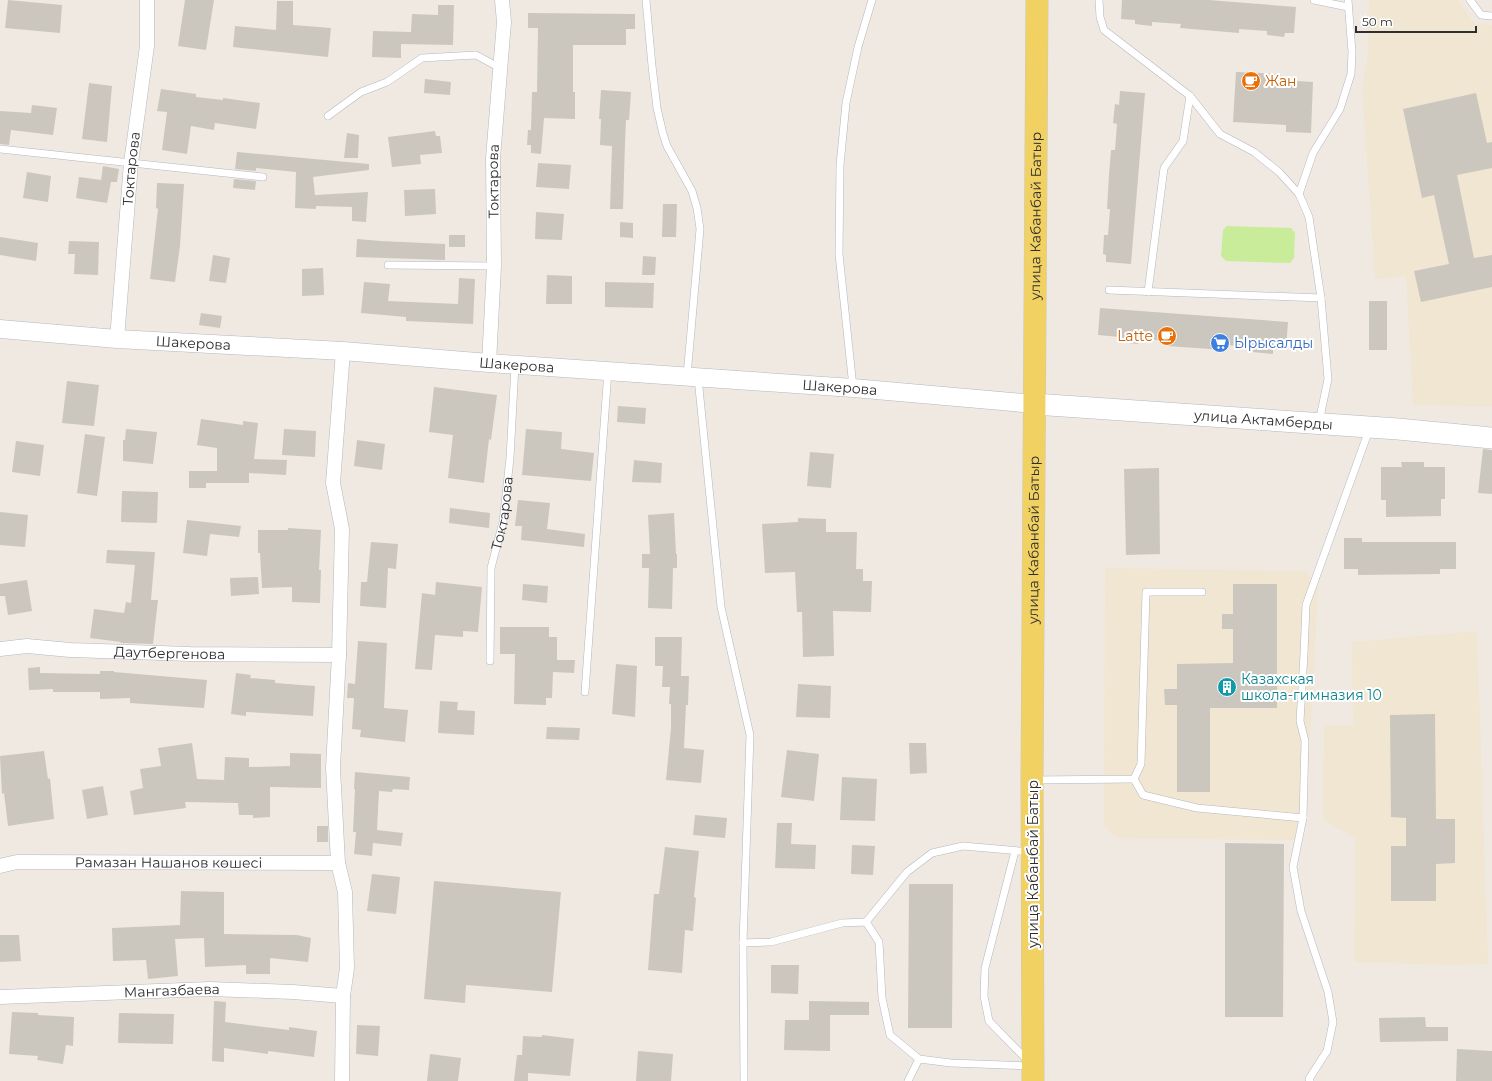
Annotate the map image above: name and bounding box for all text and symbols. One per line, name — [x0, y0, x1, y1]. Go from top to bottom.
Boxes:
scale bar — [1356, 8, 1476, 34]
text: 50 m — [1362, 14, 1393, 29]
cafe icon: Жан — [1240, 70, 1262, 92]
place label: Жан — [1265, 72, 1297, 90]
street label: Токтарова — [119, 130, 144, 206]
street label: улица Кабанбай Батыр — [1026, 132, 1045, 301]
street label: Токтарова — [484, 143, 503, 218]
cafe icon: Latte — [1156, 325, 1178, 347]
place label: Latte — [1117, 327, 1153, 345]
street label: Шакерова — [155, 332, 232, 354]
supermarket icon: Ырысалды — [1209, 332, 1231, 354]
place label: Ырысалды — [1234, 334, 1313, 352]
street label: Шакерова — [478, 353, 555, 376]
street label: Шакерова — [802, 376, 878, 399]
street label: улица Актамберды — [1192, 406, 1334, 434]
street label: улица Кабанбай Батыр — [1024, 456, 1043, 625]
street label: Токтарова — [487, 476, 517, 552]
street label: Даутбергенова — [114, 642, 225, 663]
place label: Казахская школа-гимназия 10 — [1241, 670, 1382, 704]
building icon: Казахская школа-гимназия 10 — [1216, 676, 1238, 698]
street label: улица Кабанбай Батыр — [1024, 780, 1042, 949]
street label: Рамазан Нашанов көшесі — [75, 853, 262, 872]
street label: Мангазбаева — [124, 980, 220, 1001]

